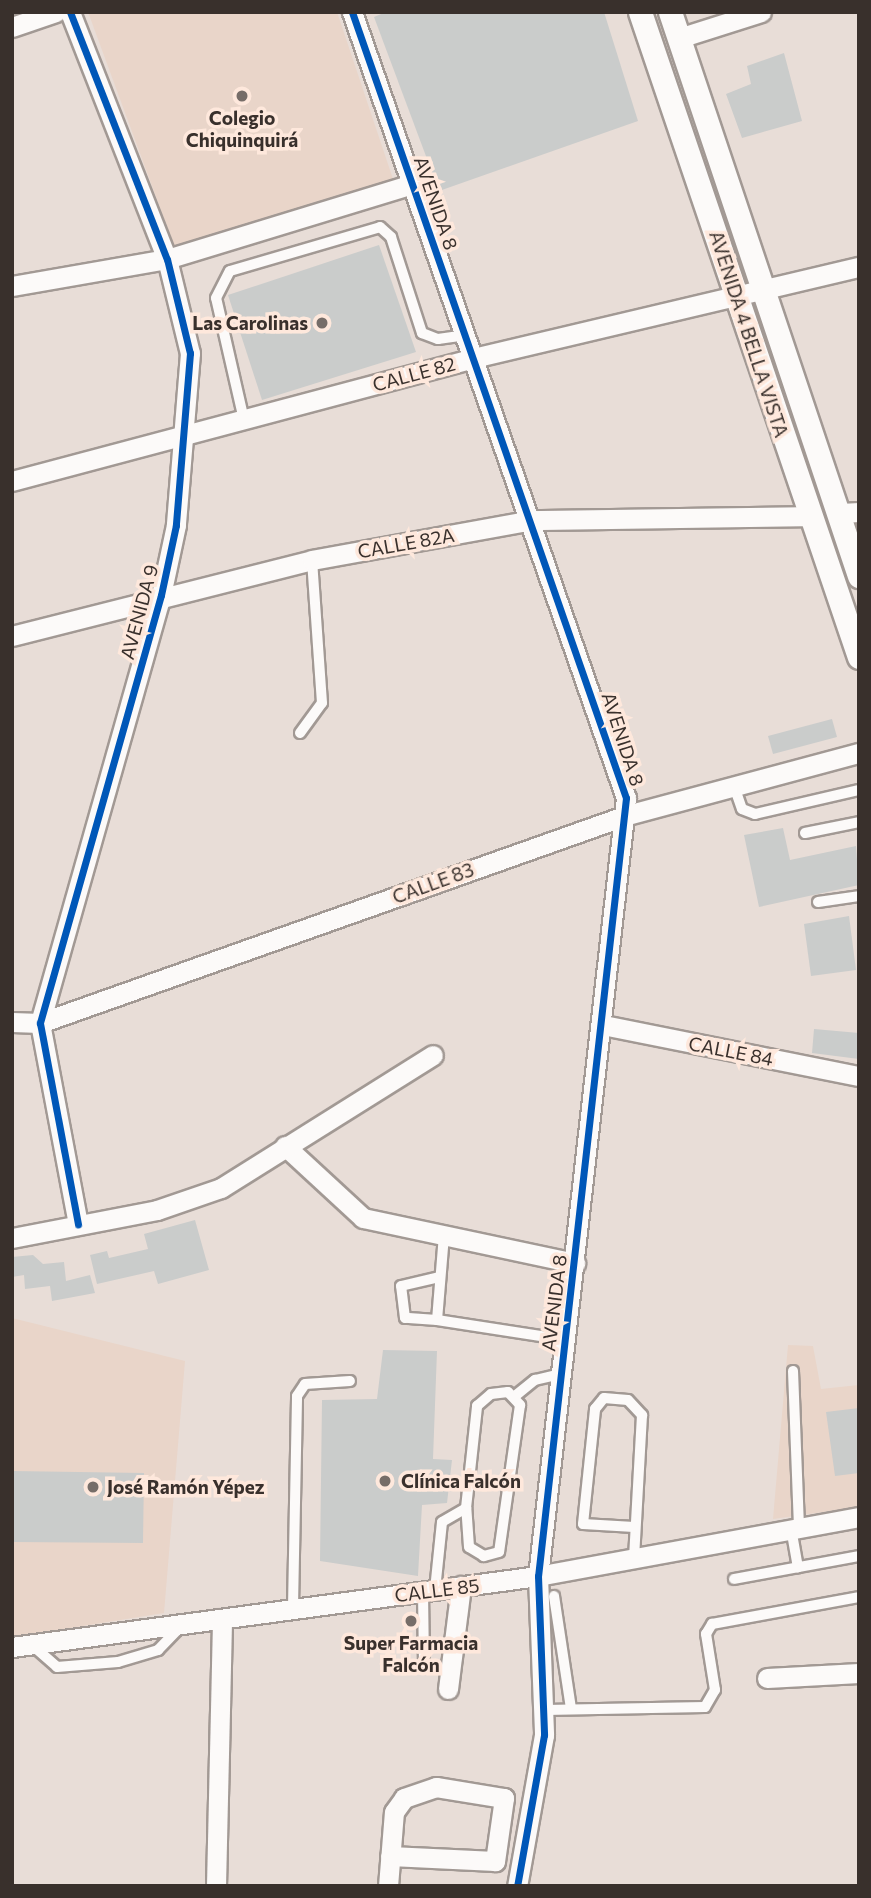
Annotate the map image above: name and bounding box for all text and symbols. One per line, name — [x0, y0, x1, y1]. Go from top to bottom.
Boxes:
marker: Colegio Chiquinquirá — [234, 88, 250, 104]
place label: Colegio Chiquinquirá — [186, 107, 298, 151]
street label: AVENIDA 8 — [409, 153, 463, 253]
street label: AVENIDA 4 BELLA VISTA — [705, 228, 793, 440]
place label: Las Carolinas — [192, 312, 308, 334]
marker: Las Carolinas — [314, 315, 330, 331]
street label: CALLE 82 — [370, 352, 458, 396]
street label: CALLE 82A — [356, 523, 456, 563]
street label: AVENIDA 9 — [115, 562, 163, 662]
street label: AVENIDA 8 — [597, 689, 649, 789]
street label: CALLE 83 — [389, 858, 477, 908]
street label: CALLE 84 — [687, 1032, 775, 1070]
street label: AVENIDA 8 — [537, 1253, 571, 1353]
place label: Clínica Falcón — [401, 1470, 521, 1492]
marker: Clínica Falcón — [375, 1471, 395, 1491]
place label: José Ramón Yépez — [107, 1476, 264, 1498]
marker: José Ramón Yépez — [85, 1479, 101, 1495]
street label: CALLE 85 — [393, 1573, 481, 1607]
marker: Super Farmacia Falcón — [403, 1613, 419, 1629]
place label: Super Farmacia Falcón — [344, 1632, 478, 1676]

